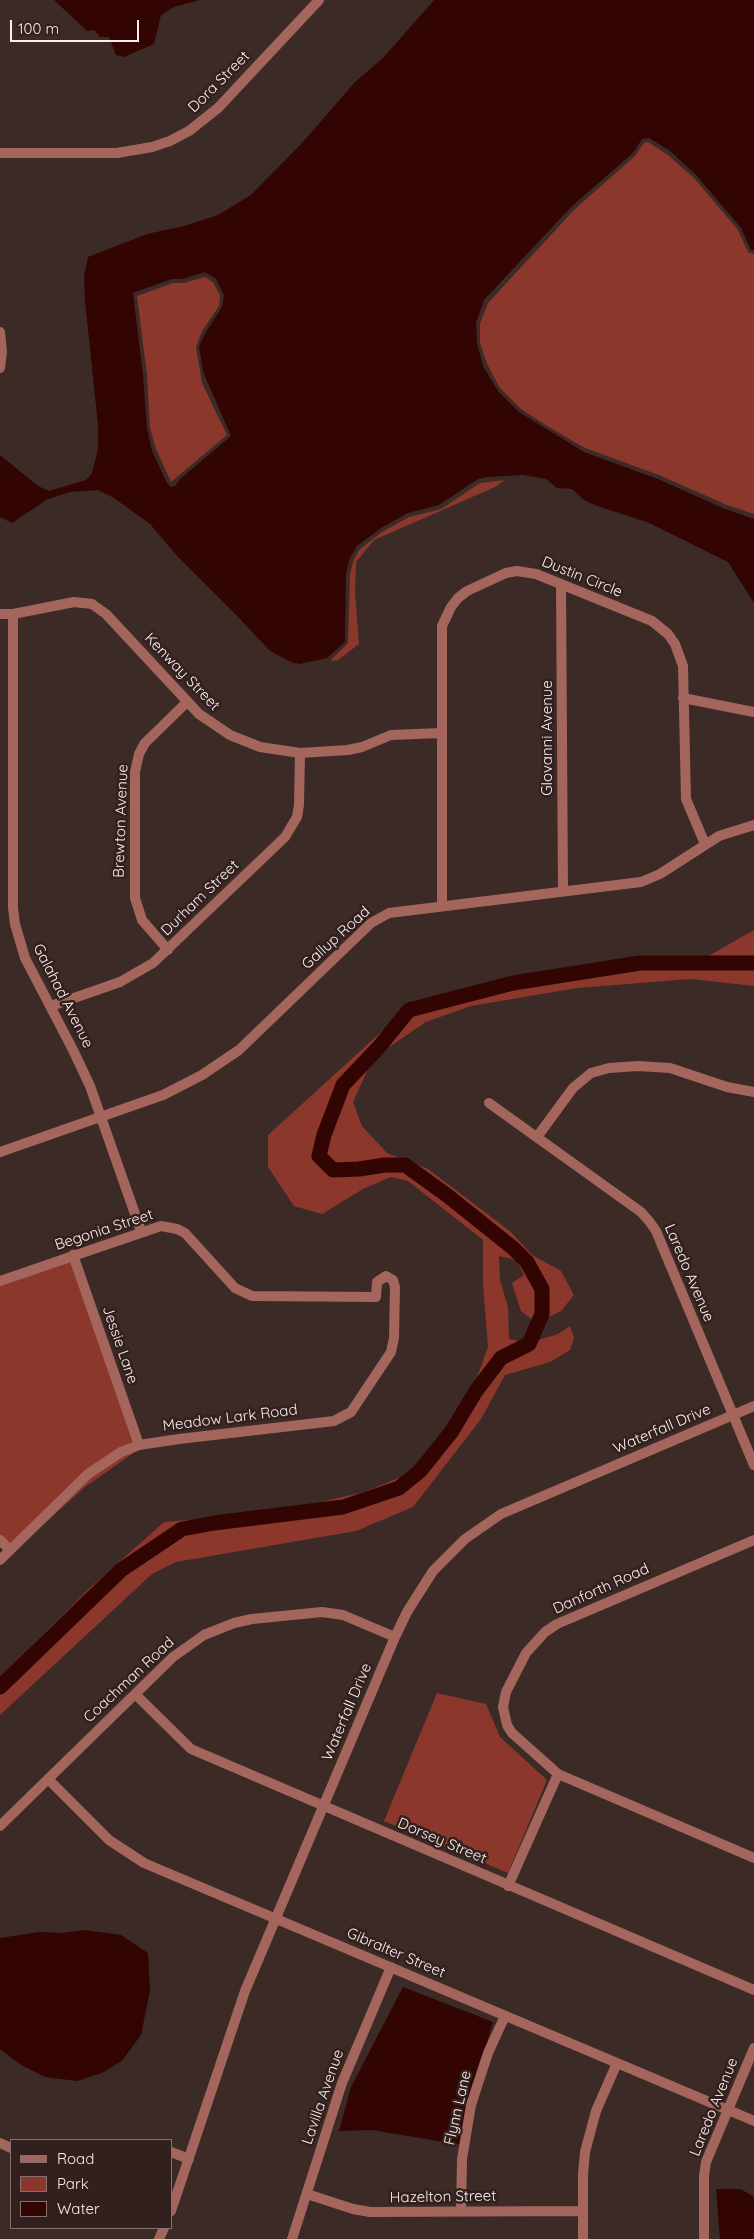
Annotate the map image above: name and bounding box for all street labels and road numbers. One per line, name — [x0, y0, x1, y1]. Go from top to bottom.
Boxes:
street label: Dora Street — [184, 47, 254, 117]
street label: Dustin Circle — [539, 553, 625, 601]
street label: Kenway Street — [140, 629, 224, 715]
street label: Glovanni Avenue — [538, 680, 556, 796]
street label: Brewton Avenue — [110, 764, 132, 878]
street label: Durham Street — [157, 856, 243, 940]
street label: Gallup Road — [298, 903, 374, 973]
street label: Galahad Avenue — [29, 941, 97, 1051]
street label: Begonia Street — [53, 1206, 155, 1254]
street label: Laredo Avenue — [660, 1221, 718, 1325]
street label: Jessie Lane — [98, 1304, 142, 1386]
street label: Waterfall Drive — [610, 1400, 714, 1458]
street label: Meadow Lark Road — [162, 1401, 298, 1435]
street label: Danforth Road — [550, 1560, 652, 1618]
street label: Coachman Road — [80, 1634, 178, 1726]
street label: Waterfall Drive — [318, 1660, 376, 1764]
street label: Dorsey Street — [395, 1814, 489, 1868]
street label: Gibralter Street — [344, 1924, 448, 1982]
street label: Lavilla Avenue — [298, 2047, 348, 2147]
street label: Laredo Avenue — [686, 2055, 742, 2159]
street label: Flynn Lane — [441, 2069, 475, 2147]
street label: Hazelton Street — [390, 2187, 496, 2207]

